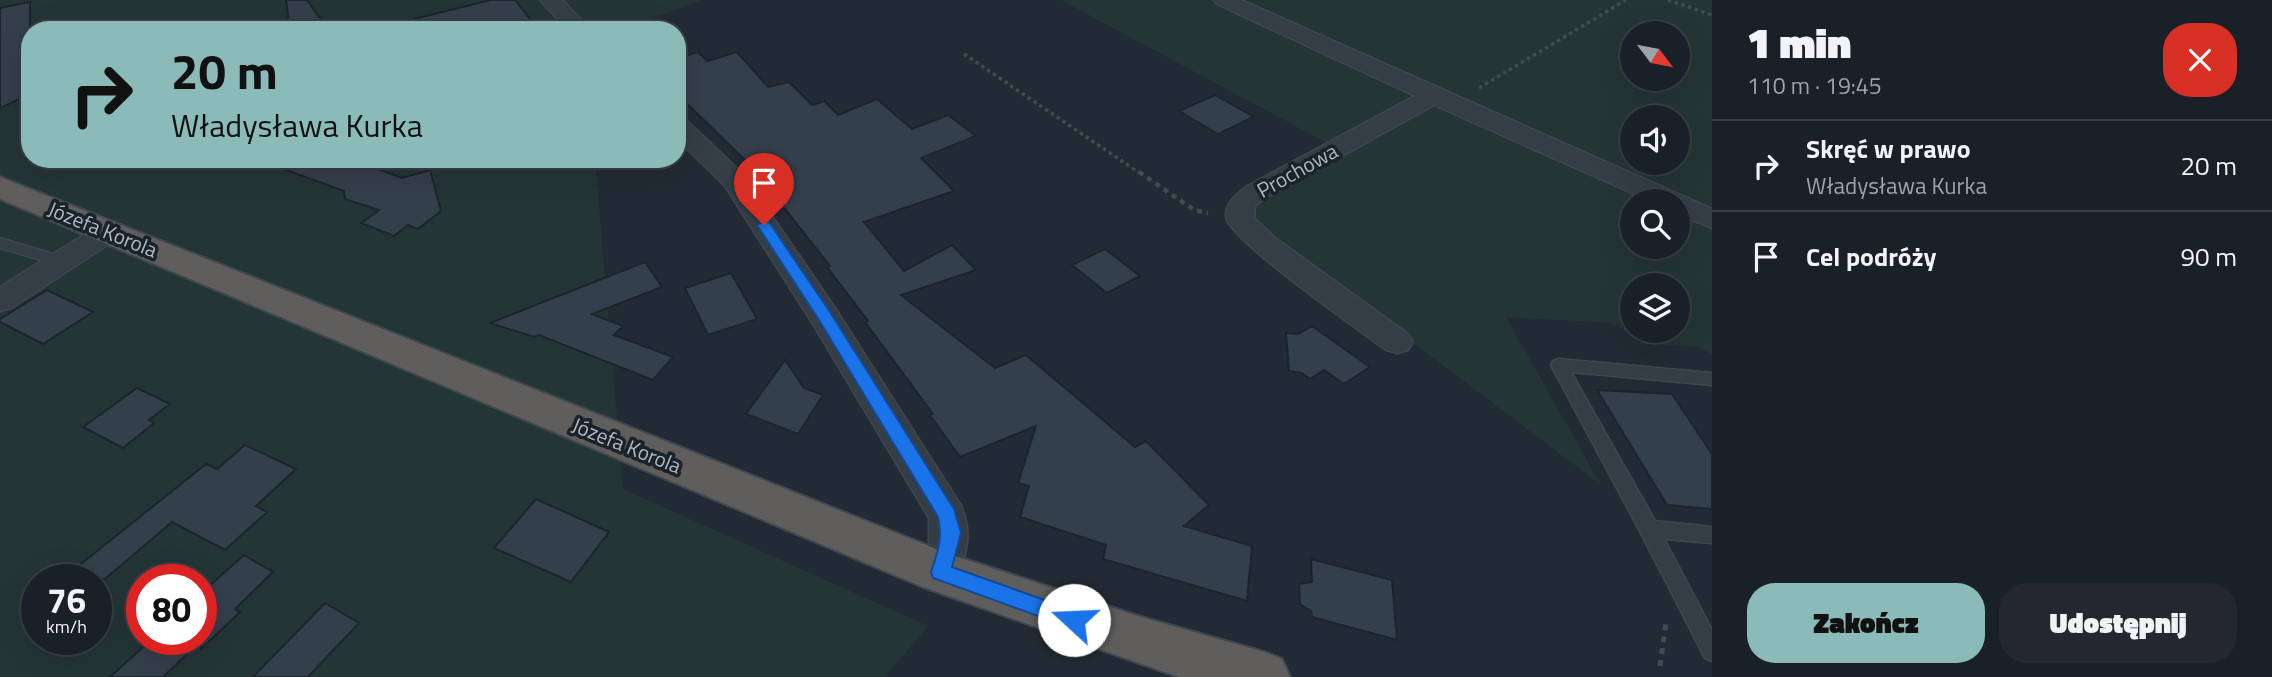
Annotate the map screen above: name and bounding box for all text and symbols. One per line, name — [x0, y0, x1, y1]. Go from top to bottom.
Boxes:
text: 1 min — [1747, 10, 1851, 74]
north arrow — [1620, 21, 1690, 91]
map controls — [1620, 21, 1690, 343]
button: close — [2163, 23, 2237, 97]
text: 20 m — [171, 33, 278, 108]
icon: right — [56, 49, 147, 140]
text: 110 m · 19:45 — [1747, 68, 1882, 103]
text: Władysława Kurka — [171, 101, 423, 149]
button: sound — [1620, 105, 1690, 175]
text: Skręć w prawo — [1806, 129, 1971, 168]
street label: Prochowa — [1251, 134, 1344, 205]
text: 20 m — [2180, 146, 2237, 185]
icon: right — [1747, 147, 1785, 185]
pin — [734, 153, 794, 225]
icon: arrive — [745, 164, 783, 202]
text: Władysława Kurka — [1806, 168, 1987, 203]
button: search — [1620, 189, 1690, 259]
street label: Józefa Korola — [43, 193, 163, 266]
text: Cel podróży — [1806, 237, 1936, 276]
text: 90 m — [2180, 237, 2237, 276]
icon: arrive — [1747, 238, 1785, 276]
button: layers — [1620, 273, 1690, 343]
street label: Józefa Korola — [567, 409, 687, 482]
speed limit sign: 80 — [126, 564, 217, 655]
text: 76 — [47, 573, 86, 627]
position arrow — [1037, 583, 1111, 657]
button: Zakończ — [1747, 583, 1985, 663]
button: Udostępnij — [1999, 583, 2237, 663]
text: km/h — [46, 613, 87, 640]

